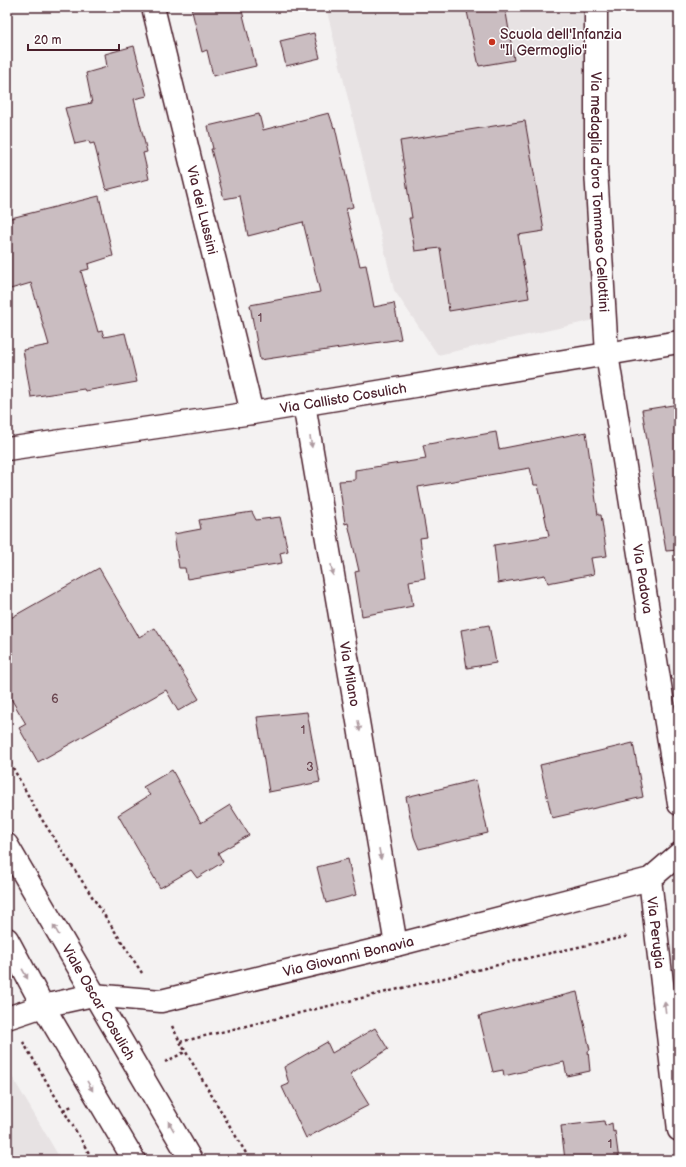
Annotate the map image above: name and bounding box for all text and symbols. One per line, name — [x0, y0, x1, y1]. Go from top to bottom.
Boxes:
scale bar — [28, 26, 119, 52]
place label: Scuola dell'Infanzia "Il Germoglio" — [500, 26, 622, 59]
text: 20 m — [34, 33, 61, 48]
marker: Scuola dell'Infanzia "Il Germoglio" — [487, 37, 497, 47]
street label: Via medaglia d'oro Tommaso Cellottini — [587, 72, 612, 313]
street label: Via dei Lussini — [183, 164, 221, 257]
house number: 1 — [258, 311, 262, 326]
street label: Via Callisto Cosulich — [279, 379, 408, 417]
one-way arrow — [308, 436, 314, 448]
street label: Via Padova — [629, 543, 656, 615]
one-way arrow — [330, 564, 336, 576]
street label: Via Milano — [336, 640, 363, 708]
house number: 6 — [51, 692, 59, 707]
one-way arrow — [356, 720, 362, 732]
house number: 1 — [301, 723, 305, 738]
house number: 3 — [306, 760, 314, 775]
one-way arrow — [378, 848, 384, 860]
street label: Via Perugia — [643, 896, 668, 970]
one-way arrow — [52, 924, 59, 936]
street label: Via Giovanni Bonavia — [281, 933, 416, 981]
street label: Viale Oscar Cosulich — [58, 942, 139, 1064]
one-way arrow — [22, 968, 29, 980]
one-way arrow — [662, 1001, 668, 1013]
one-way arrow — [87, 1080, 94, 1092]
one-way arrow — [168, 1120, 175, 1132]
house number: 1 — [608, 1137, 612, 1152]

